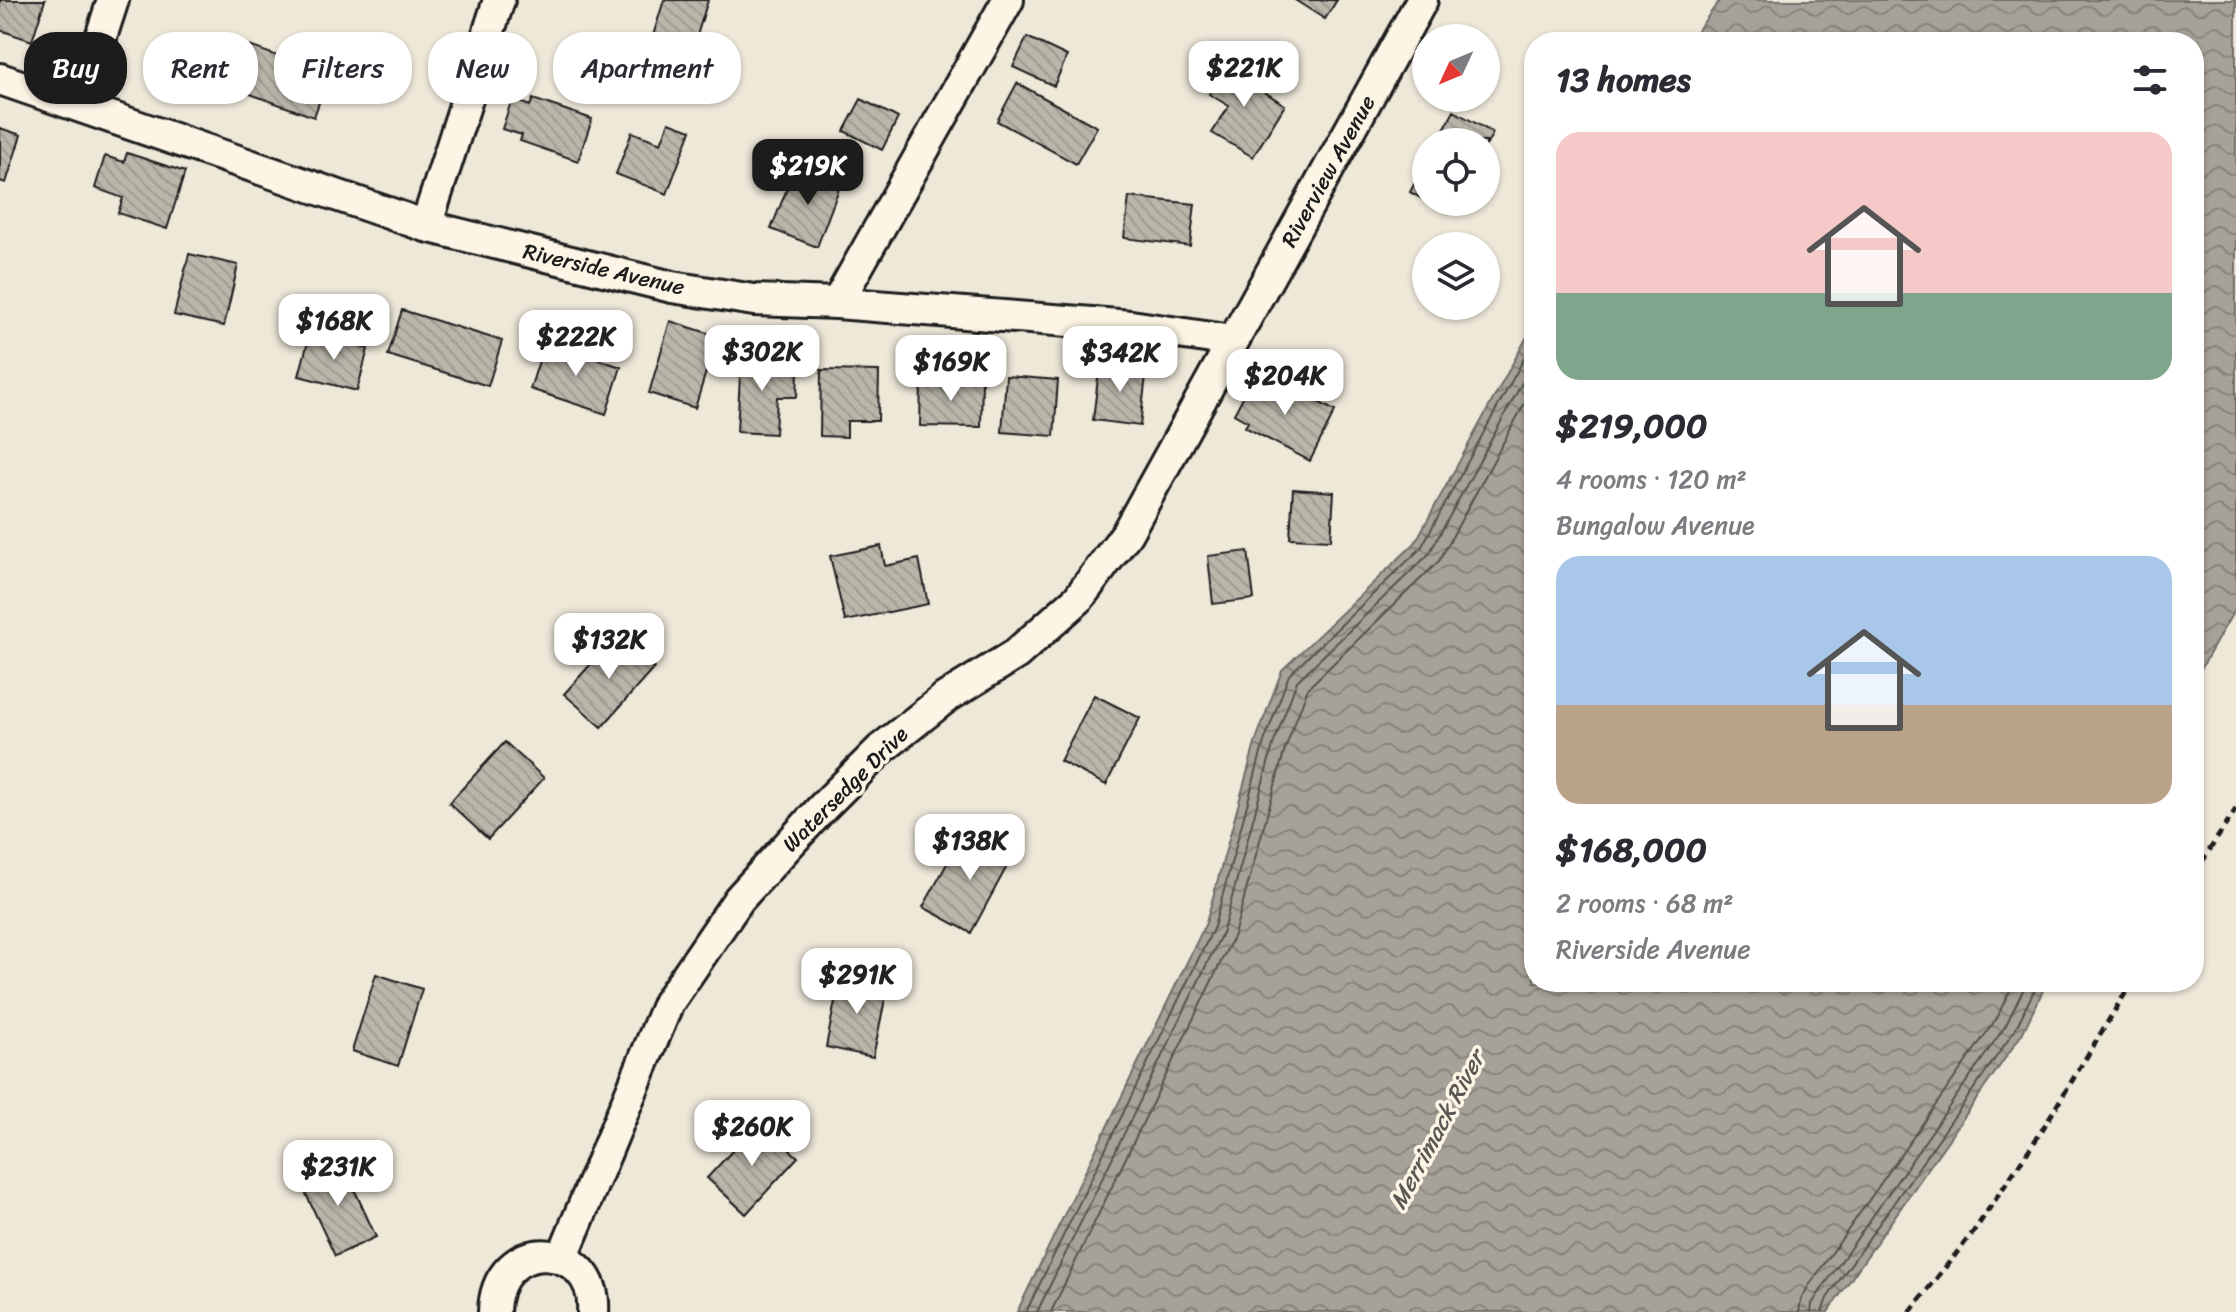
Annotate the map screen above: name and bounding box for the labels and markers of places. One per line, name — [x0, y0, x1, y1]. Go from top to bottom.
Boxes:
pin: $221K — [1188, 41, 1300, 109]
pin: $219K — [752, 139, 864, 207]
pin: $168K — [278, 294, 390, 362]
pin: $222K — [520, 310, 632, 378]
pin: $302K — [706, 325, 818, 393]
pin: $342K — [1064, 326, 1176, 394]
pin: $169K — [895, 335, 1007, 403]
pin: $204K — [1229, 349, 1341, 417]
pin: $132K — [553, 613, 665, 681]
pin: $138K — [914, 814, 1026, 882]
pin: $291K — [801, 948, 913, 1016]
pin: $260K — [696, 1100, 808, 1168]
pin: $231K — [282, 1140, 394, 1208]

